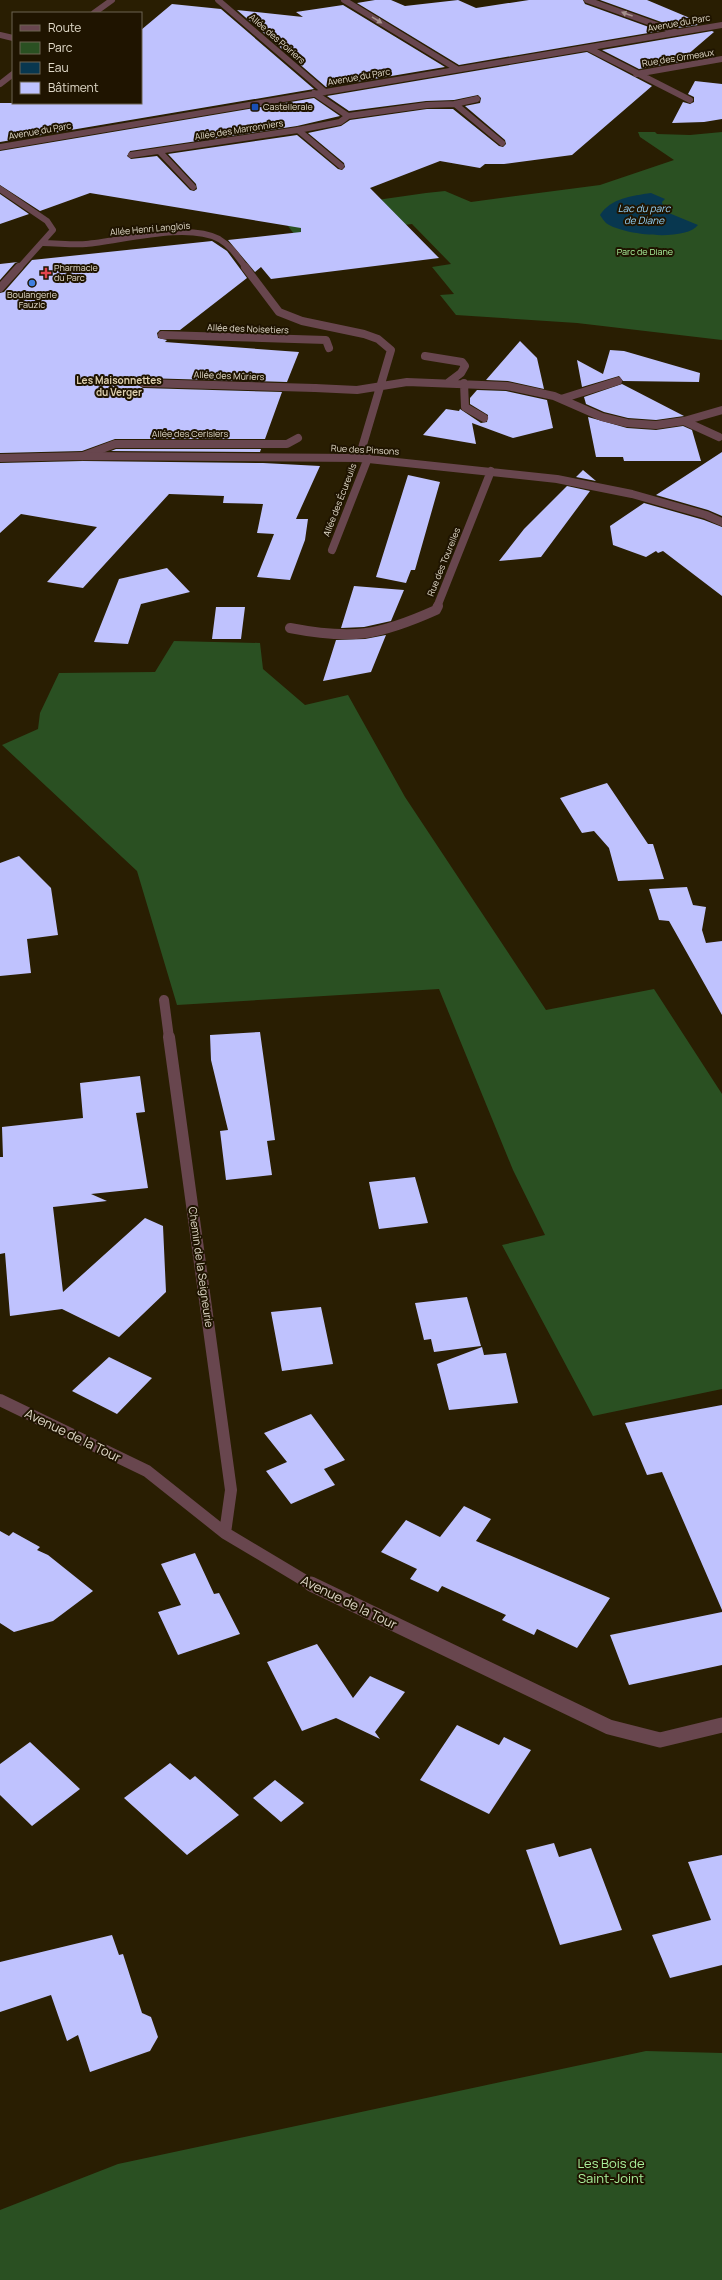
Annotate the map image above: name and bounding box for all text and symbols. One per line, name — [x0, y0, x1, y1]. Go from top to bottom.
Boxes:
street label: Allée des Poiriers — [246, 11, 308, 67]
one-way arrow — [620, 11, 632, 17]
street label: Avenue du Parc — [647, 11, 711, 34]
legend — [12, 12, 142, 104]
one-way arrow — [371, 17, 383, 24]
text: Route — [48, 19, 81, 36]
text: Parc — [48, 39, 73, 56]
street label: Rue des Ormeaux — [641, 45, 715, 70]
text: Eau — [48, 59, 69, 76]
street label: Avenue du Parc — [327, 65, 391, 88]
text: Bâtiment — [48, 79, 99, 96]
place label: Castelleraie — [263, 100, 313, 113]
marker: Castelleraie — [250, 102, 260, 112]
street label: Allée des Marronniers — [194, 116, 284, 143]
street label: Avenue du Parc — [8, 119, 72, 142]
water label: Lac du parc de Diane — [618, 201, 672, 227]
street label: Allée Henri Langlois — [109, 218, 191, 238]
park label: Parc de Diane — [617, 245, 673, 258]
place label: Pharmacie du Parc — [54, 261, 98, 284]
marker: Pharmacie du Parc — [41, 268, 51, 278]
marker: Boulangerie Fauzic — [27, 278, 37, 288]
place label: Boulangerie Fauzic — [7, 288, 57, 311]
street label: Allée des Noisetiers — [207, 321, 289, 336]
street label: Allée des Mûriers — [193, 368, 265, 383]
district label: Les Maisonnettes du Verger — [76, 373, 162, 399]
street label: Allée des Cerisiers — [152, 427, 228, 440]
street label: Rue des Pinsons — [331, 441, 400, 458]
street label: Allée des Écureuils — [320, 461, 360, 538]
street label: Rue des Tourelles — [424, 525, 463, 598]
street label: Chemin de la Seigneurie — [186, 1205, 217, 1329]
street label: Avenue de la Tour — [22, 1404, 124, 1466]
street label: Avenue de la Tour — [298, 1571, 400, 1633]
park label: Les Bois de Saint-Joint — [577, 2154, 645, 2187]

